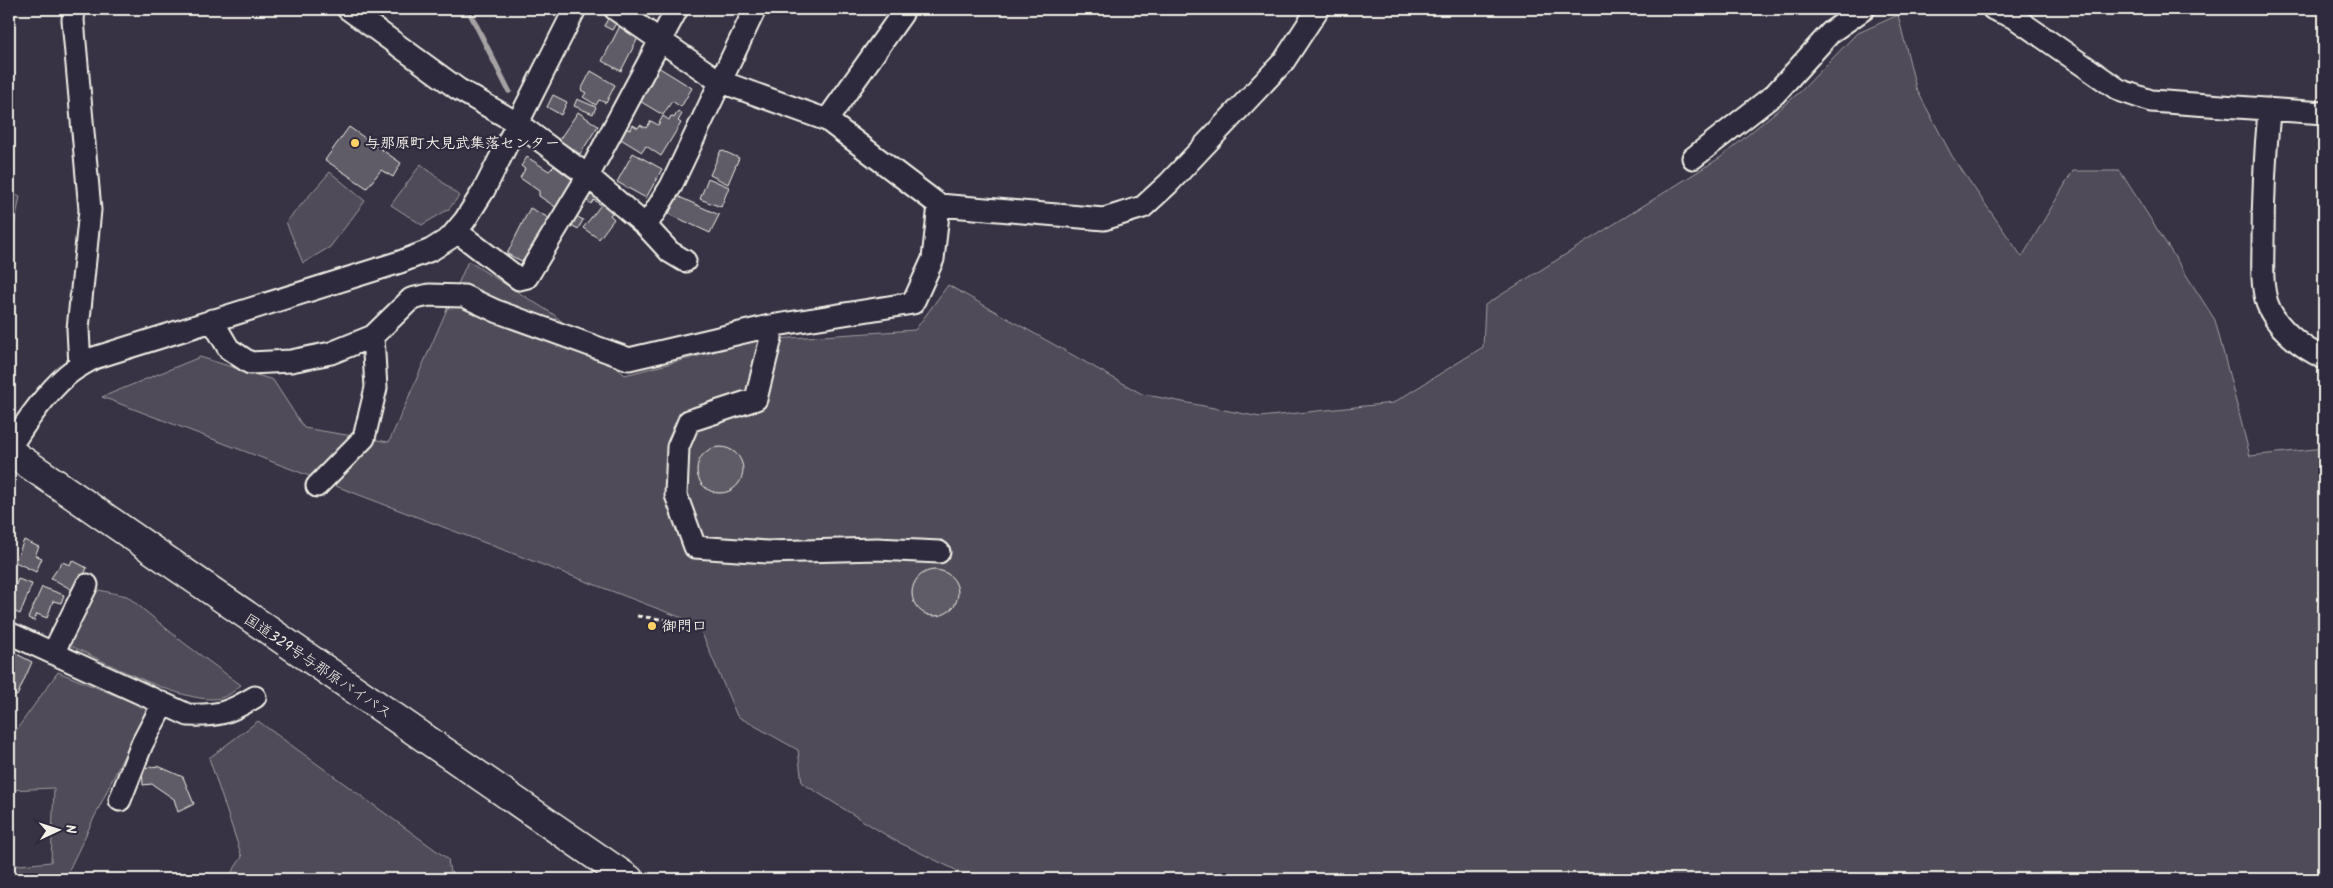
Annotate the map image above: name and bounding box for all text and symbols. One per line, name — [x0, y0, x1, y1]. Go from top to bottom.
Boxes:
place label: 与那原町大見武集落センター — [365, 132, 560, 156]
marker: 与那原町大見武集落センター — [349, 137, 361, 149]
street label: 国道329号与那原バイパス — [238, 608, 396, 726]
place label: 御門口 — [662, 615, 707, 639]
marker: 御門口 — [646, 620, 658, 632]
north arrow — [32, 806, 82, 856]
text: N — [59, 824, 81, 834]

